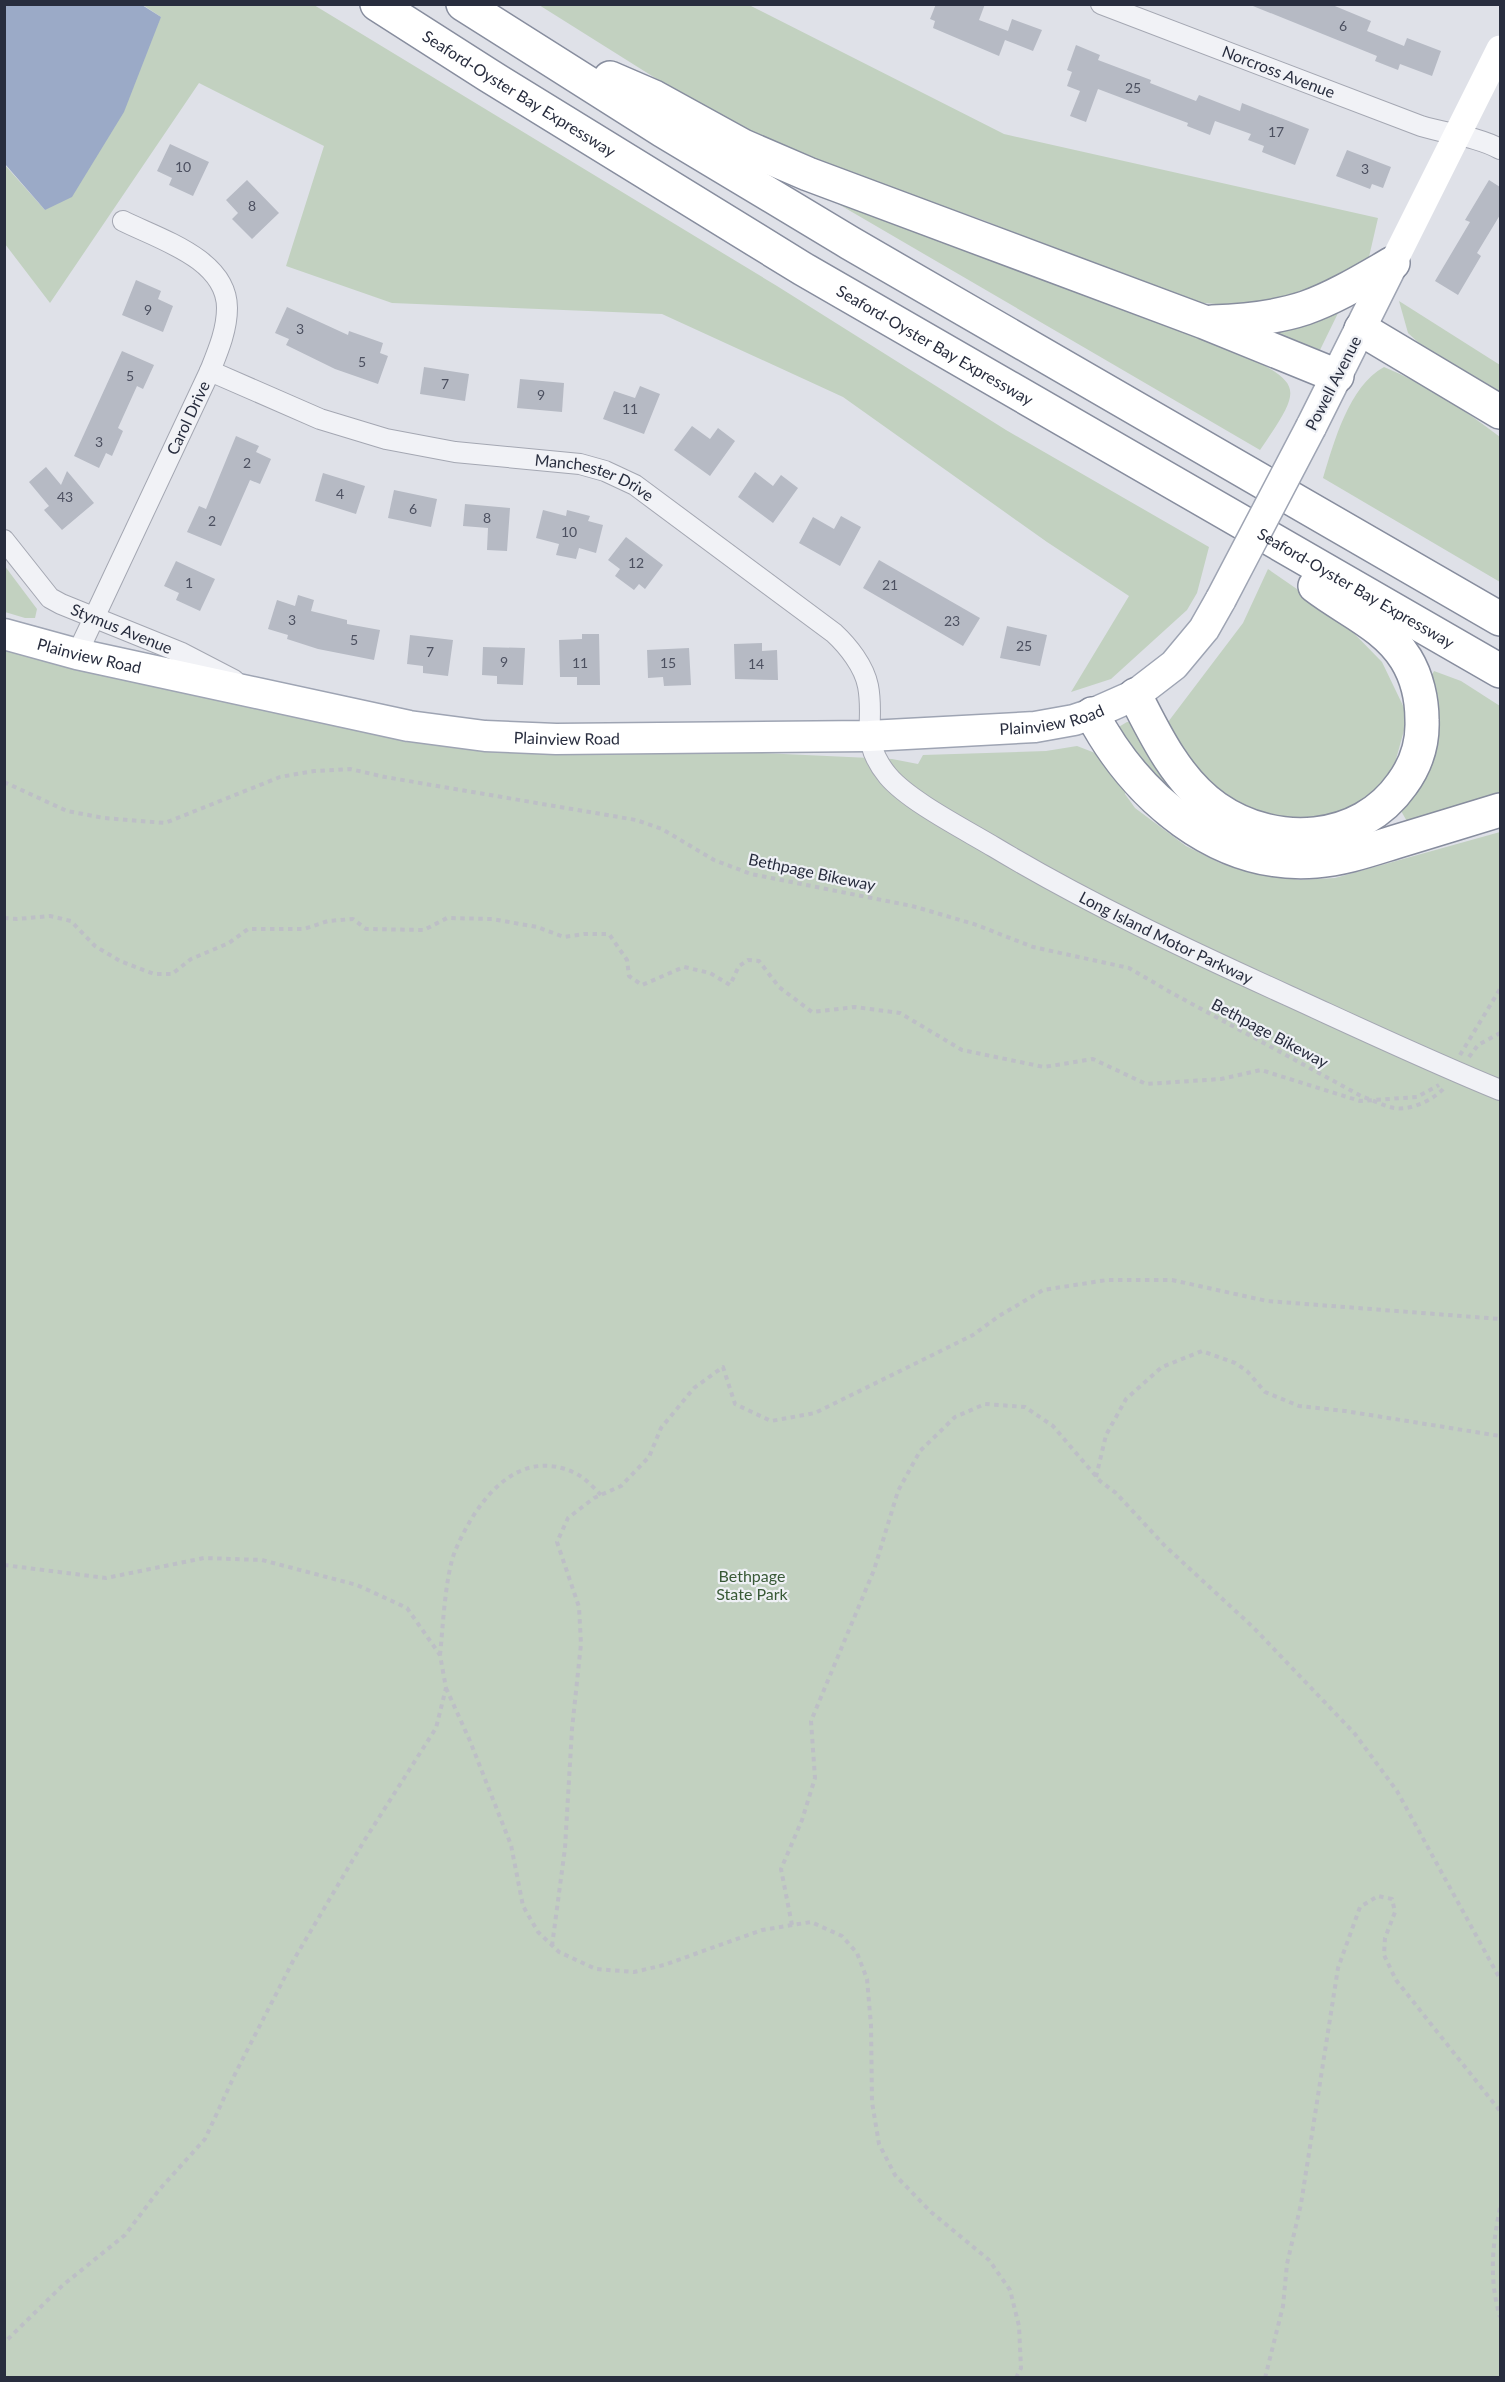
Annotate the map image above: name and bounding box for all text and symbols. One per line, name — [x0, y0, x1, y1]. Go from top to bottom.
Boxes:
house number: 6 — [1339, 17, 1347, 34]
street label: Seaford-Oyster Bay Expressway — [419, 26, 620, 161]
street label: Norcross Avenue — [1220, 41, 1338, 101]
house number: 25 — [1125, 79, 1141, 96]
house number: 17 — [1268, 123, 1284, 140]
house number: 10 — [175, 158, 191, 175]
house number: 3 — [1361, 160, 1369, 177]
house number: 8 — [248, 197, 256, 214]
street label: Seaford-Oyster Bay Expressway — [833, 281, 1038, 409]
house number: 9 — [144, 301, 152, 318]
house number: 3 — [296, 320, 304, 337]
street label: Powell Avenue — [1301, 333, 1364, 433]
house number: 5 — [358, 353, 366, 370]
house number: 5 — [126, 367, 134, 384]
house number: 7 — [441, 375, 449, 392]
street label: Carol Drive — [162, 378, 213, 457]
house number: 9 — [537, 386, 545, 403]
house number: 11 — [622, 400, 638, 417]
house number: 3 — [95, 433, 103, 450]
street label: Manchester Drive — [534, 450, 658, 505]
house number: 2 — [243, 454, 251, 471]
house number: 4 — [336, 485, 344, 502]
house number: 43 — [57, 488, 73, 505]
house number: 6 — [409, 500, 417, 517]
house number: 8 — [483, 509, 491, 526]
house number: 2 — [208, 512, 216, 529]
house number: 10 — [561, 523, 577, 540]
street label: Seaford-Oyster Bay Expressway — [1254, 523, 1459, 652]
house number: 12 — [628, 554, 644, 571]
house number: 1 — [185, 574, 193, 591]
house number: 21 — [882, 576, 898, 593]
street label: Stymus Avenue — [68, 599, 175, 657]
house number: 3 — [288, 611, 296, 628]
house number: 23 — [944, 612, 960, 629]
house number: 5 — [350, 631, 358, 648]
street label: Plainview Road — [35, 634, 143, 677]
house number: 25 — [1016, 637, 1032, 654]
house number: 7 — [426, 643, 434, 660]
house number: 9 — [500, 653, 508, 670]
house number: 11 — [572, 654, 588, 671]
house number: 15 — [660, 654, 676, 671]
house number: 14 — [748, 655, 764, 672]
street label: Plainview Road — [999, 700, 1107, 738]
street label: Plainview Road — [513, 727, 620, 748]
street label: Bethpage Bikeway — [747, 849, 878, 894]
street label: Long Island Motor Parkway — [1076, 887, 1257, 988]
street label: Bethpage Bikeway — [1209, 994, 1333, 1072]
park label: Bethpage State Park — [716, 1566, 789, 1603]

